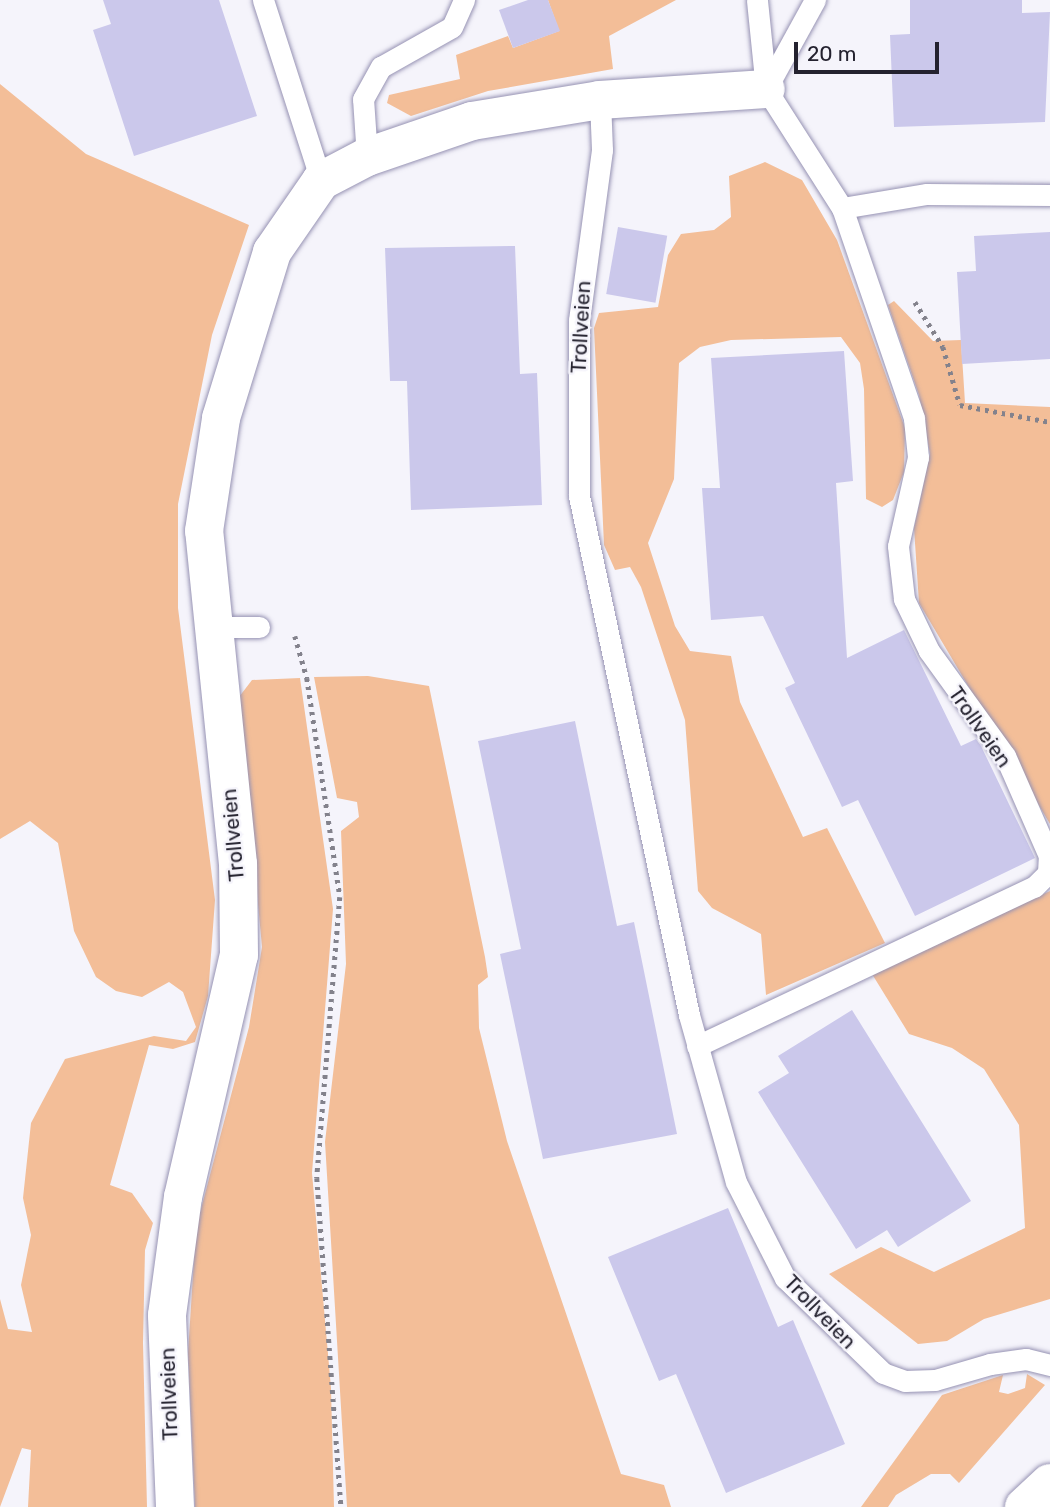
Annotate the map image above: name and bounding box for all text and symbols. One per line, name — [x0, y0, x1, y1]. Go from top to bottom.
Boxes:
scale bar — [798, 28, 943, 72]
text: 20 m — [807, 41, 856, 66]
street label: Trollveien — [566, 280, 596, 374]
street label: Trollveien — [943, 682, 1017, 772]
street label: Trollveien — [216, 788, 250, 882]
street label: Trollveien — [779, 1270, 861, 1354]
street label: Trollveien — [155, 1347, 183, 1441]

